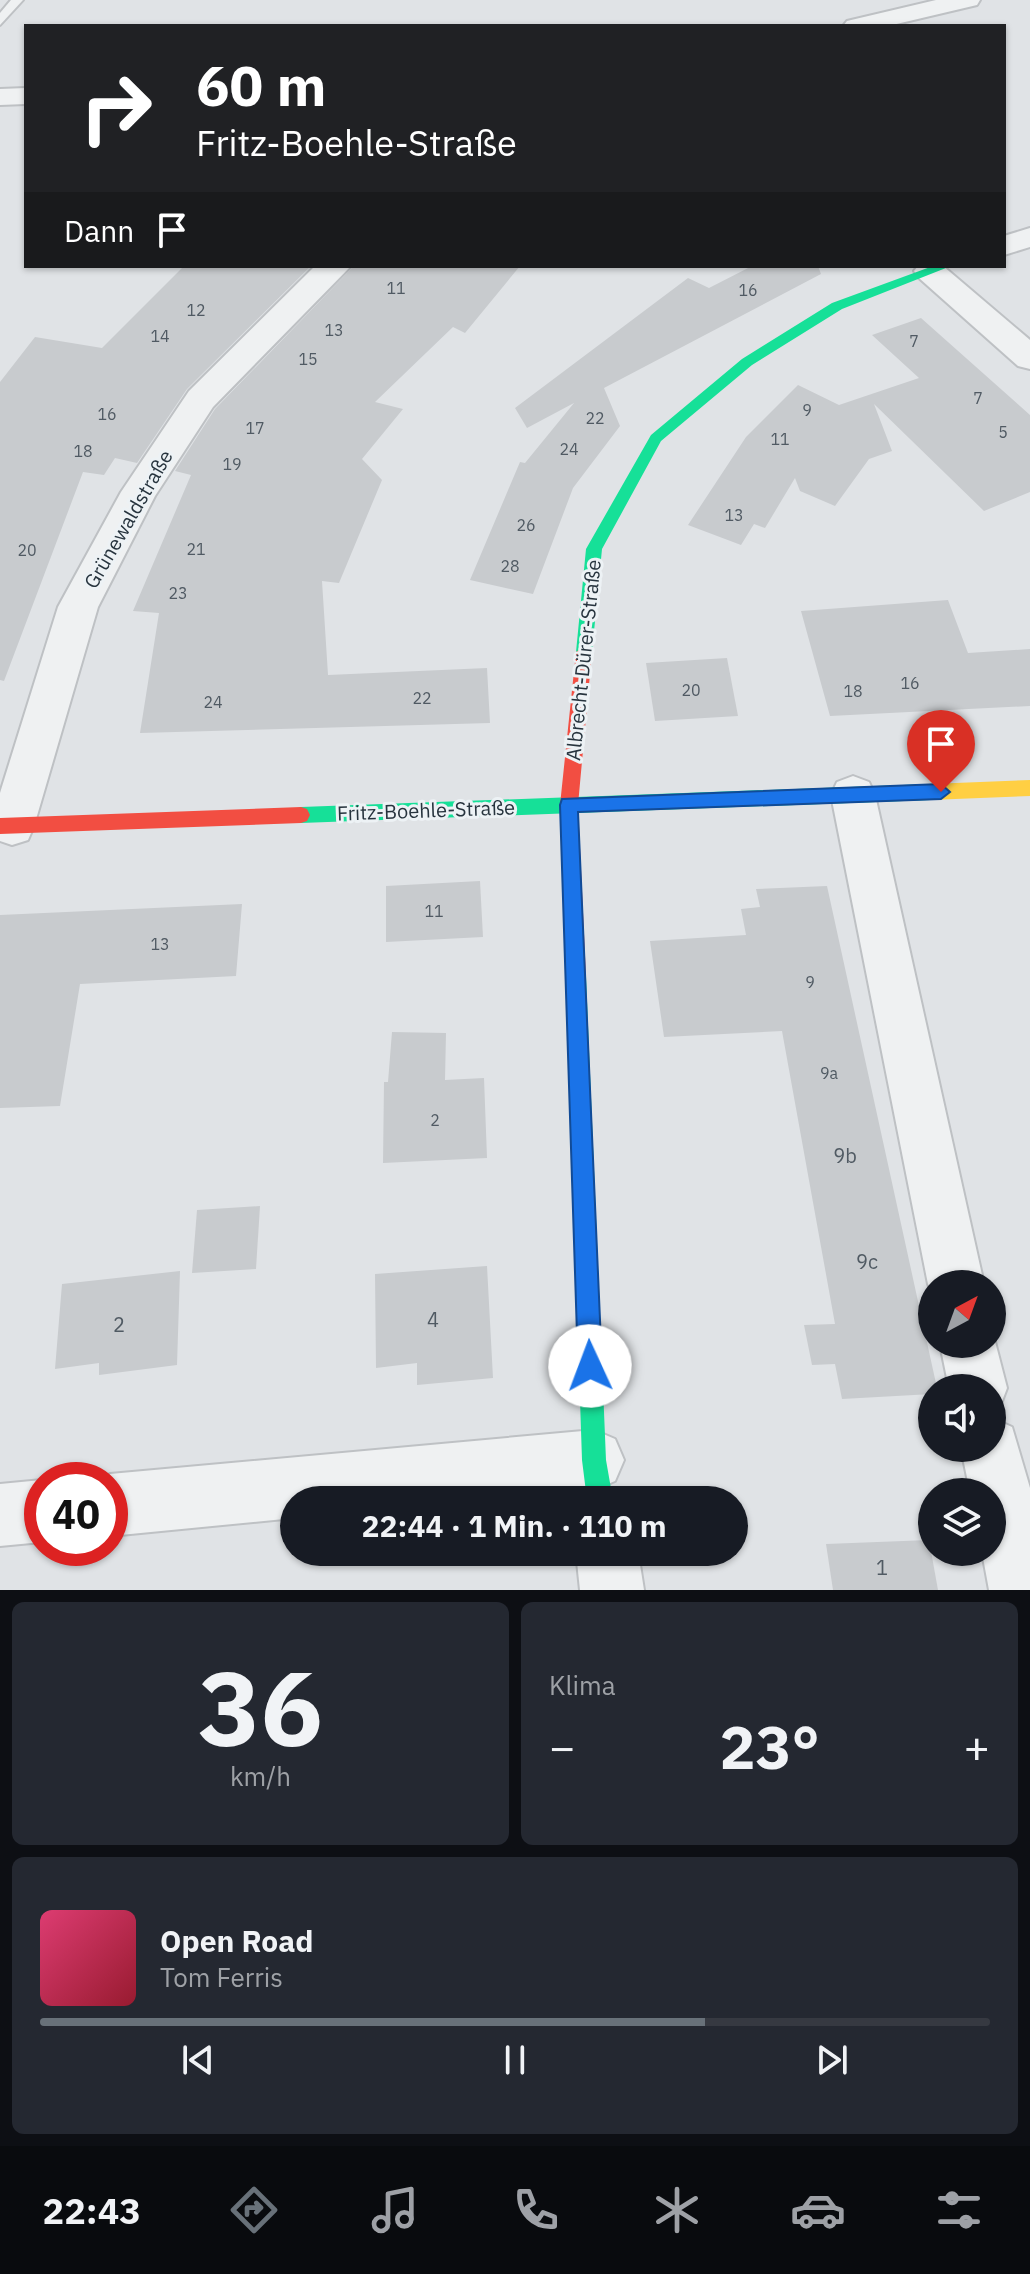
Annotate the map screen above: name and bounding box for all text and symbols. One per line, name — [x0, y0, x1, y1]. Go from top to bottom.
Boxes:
text: 60 m — [196, 49, 326, 121]
icon: right — [64, 56, 168, 160]
text: Fritz-Boehle-Straße — [196, 119, 517, 166]
icon: arrive — [150, 208, 194, 252]
text: Dann — [64, 211, 134, 250]
house number: 11 — [386, 278, 406, 298]
house number: 16 — [738, 280, 758, 300]
house number: 12 — [186, 300, 206, 320]
house number: 13 — [324, 320, 344, 340]
house number: 14 — [150, 326, 170, 346]
house number: 7 — [909, 331, 919, 351]
house number: 15 — [298, 349, 318, 369]
house number: 7 — [973, 388, 983, 408]
house number: 9 — [802, 400, 812, 420]
house number: 16 — [97, 404, 117, 424]
house number: 22 — [585, 408, 605, 428]
house number: 17 — [245, 418, 265, 438]
house number: 5 — [998, 422, 1008, 442]
house number: 11 — [770, 429, 790, 449]
house number: 24 — [559, 439, 579, 459]
house number: 18 — [73, 441, 93, 461]
street label: Grünewaldstraße — [77, 445, 179, 593]
house number: 19 — [222, 454, 242, 474]
house number: 13 — [724, 505, 744, 525]
house number: 26 — [516, 515, 536, 535]
house number: 21 — [186, 539, 206, 559]
house number: 20 — [17, 540, 37, 560]
house number: 28 — [500, 556, 520, 576]
street label: Albrecht-Dürer-Straße — [559, 558, 607, 762]
house number: 23 — [168, 583, 188, 603]
house number: 16 — [900, 673, 920, 693]
house number: 20 — [681, 680, 701, 700]
house number: 18 — [843, 681, 863, 701]
house number: 22 — [412, 688, 432, 708]
house number: 24 — [203, 692, 223, 712]
pin — [907, 710, 975, 792]
icon: arrive — [919, 722, 963, 766]
street label: Fritz-Boehle-Straße — [336, 793, 516, 827]
house number: 11 — [424, 901, 444, 921]
house number: 13 — [150, 934, 170, 954]
house number: 9 — [805, 972, 815, 992]
house number: 9a — [820, 1063, 839, 1083]
house number: 2 — [430, 1110, 440, 1130]
house number: 9b — [833, 1142, 857, 1169]
house number: 9c — [856, 1248, 878, 1275]
north arrow — [918, 1270, 1006, 1358]
map controls — [918, 1270, 1006, 1566]
house number: 4 — [427, 1306, 439, 1333]
house number: 2 — [113, 1311, 125, 1338]
position arrow — [548, 1324, 632, 1408]
button: sound — [918, 1374, 1006, 1462]
speed limit sign: 40 — [24, 1462, 128, 1566]
button: layers — [918, 1478, 1006, 1566]
text: 22:44 · 1 Min. · 110 m — [361, 1506, 667, 1545]
house number: 1 — [876, 1554, 888, 1581]
text: 36 — [198, 1639, 323, 1775]
text: Klima — [549, 1668, 616, 1702]
text: 23° — [719, 1707, 820, 1786]
text: − — [549, 1718, 575, 1775]
text: + — [964, 1718, 990, 1775]
text: km/h — [230, 1759, 291, 1793]
text: Open Road — [160, 1921, 313, 1960]
text: Tom Ferris — [160, 1960, 283, 1994]
icon: previous — [176, 2038, 220, 2082]
icon: pause — [493, 2038, 537, 2082]
icon: next — [810, 2038, 854, 2082]
icon: directions — [226, 2182, 282, 2238]
icon: music — [367, 2182, 423, 2238]
icon: phone — [508, 2182, 564, 2238]
icon: climate — [649, 2182, 705, 2238]
icon: car — [790, 2182, 846, 2238]
icon: filters — [931, 2182, 987, 2238]
text: 22:43 — [43, 2187, 141, 2234]

